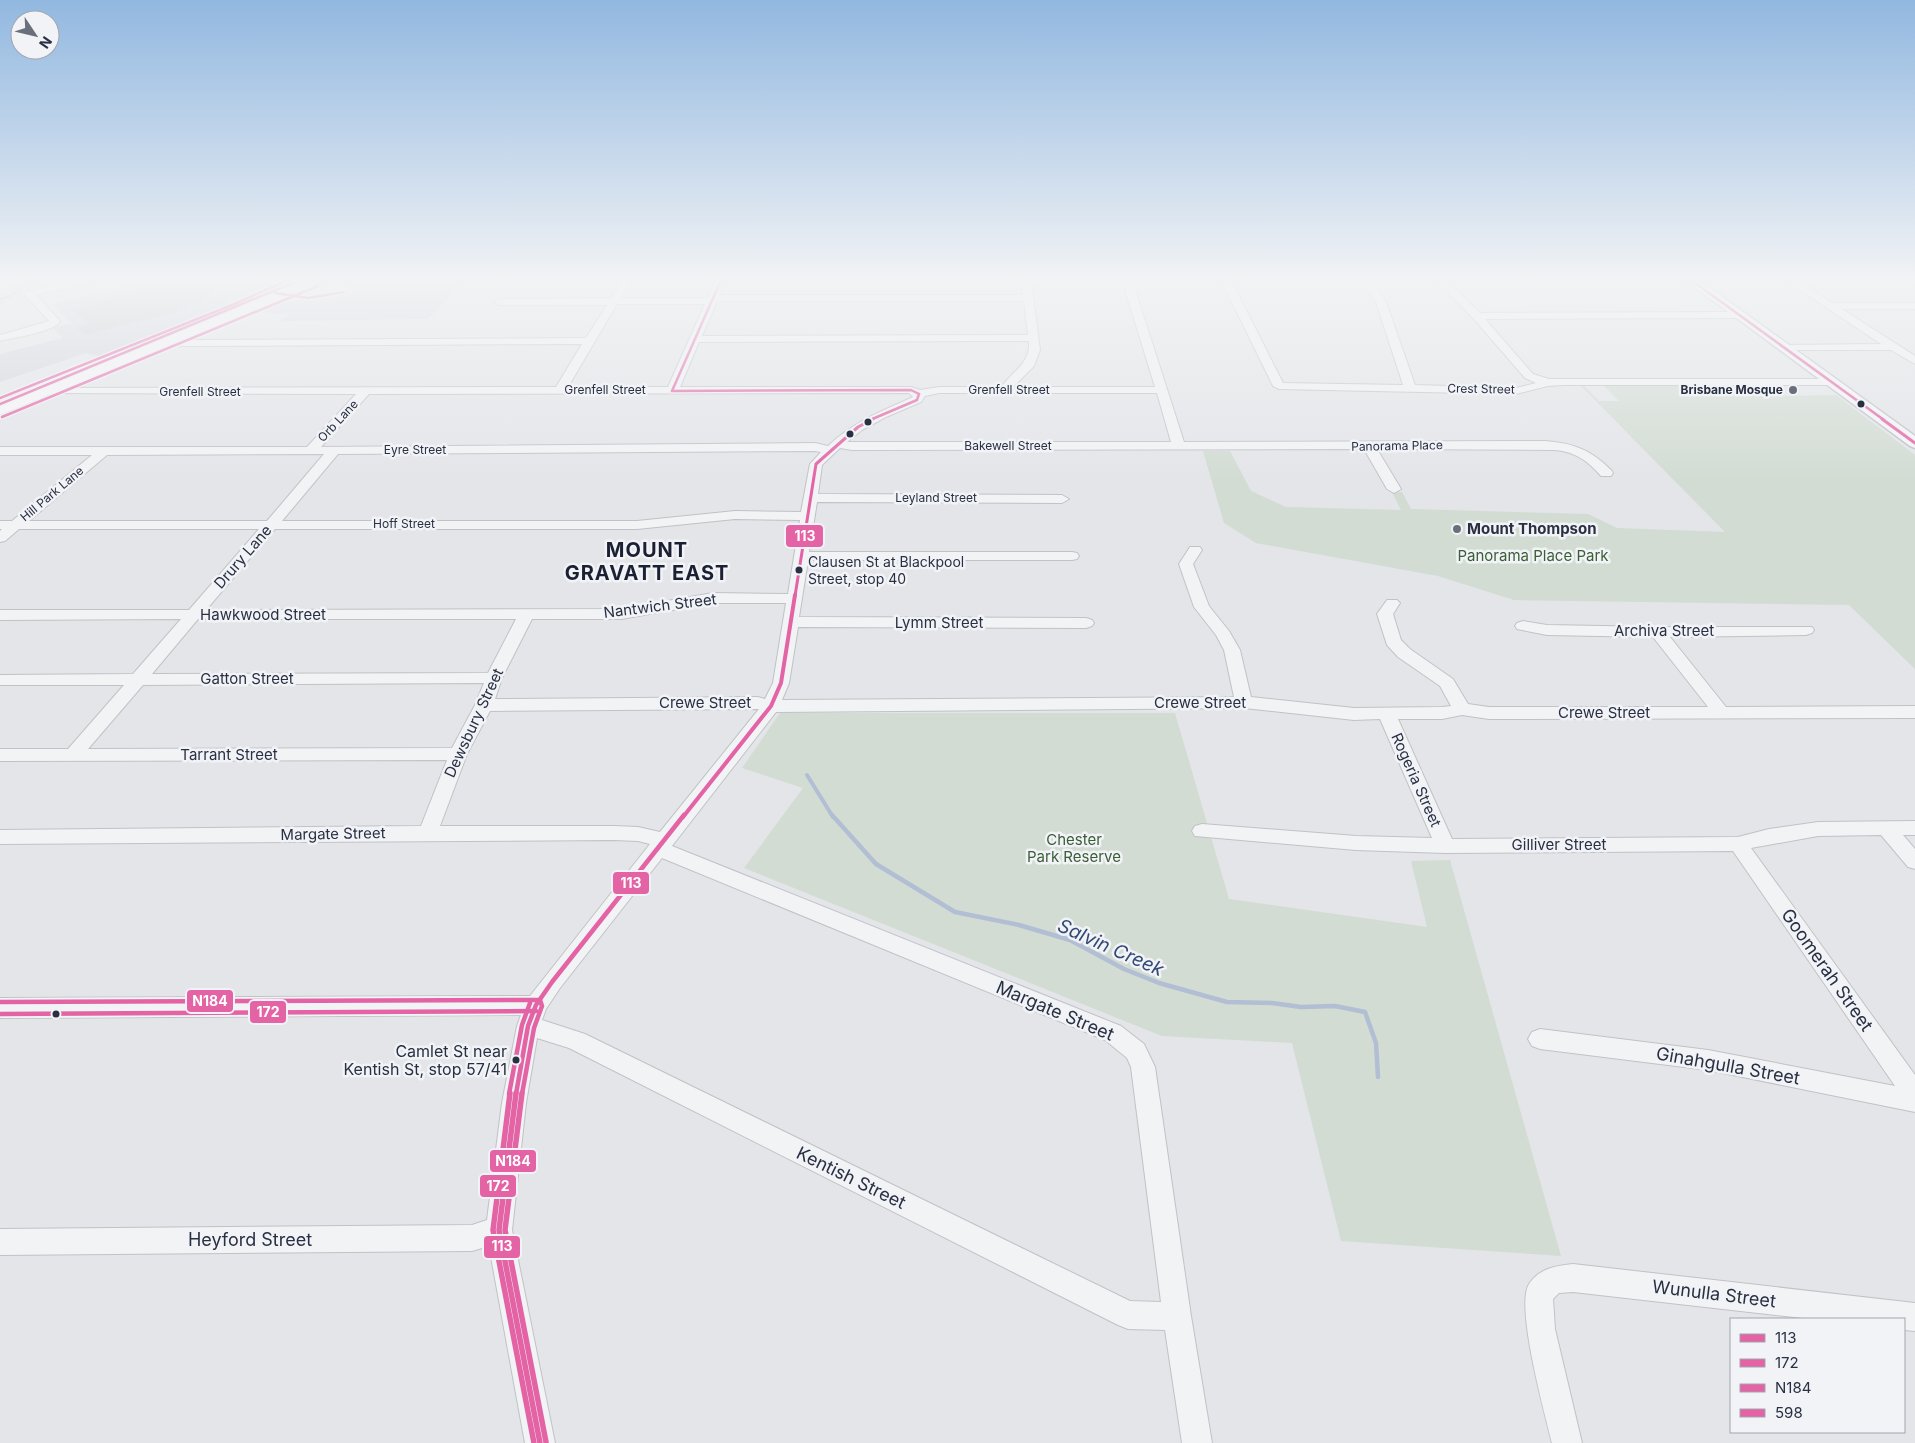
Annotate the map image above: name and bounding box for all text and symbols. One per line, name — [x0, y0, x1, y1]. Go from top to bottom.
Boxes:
north arrow — [10, 10, 60, 60]
text: N — [36, 33, 56, 52]
street label: Crest Street — [1447, 380, 1515, 397]
street label: Grenfell Street — [564, 382, 646, 397]
street label: Grenfell Street — [968, 382, 1050, 397]
place label: Brisbane Mosque — [1681, 382, 1783, 397]
street label: Grenfell Street — [159, 384, 241, 399]
marker: Brisbane Mosque — [1787, 384, 1799, 396]
street label: Orb Lane — [314, 396, 361, 445]
unlabelled marker — [1856, 399, 1866, 409]
unlabelled marker — [863, 417, 873, 427]
unlabelled marker — [845, 429, 855, 439]
street label: Panorama Place — [1351, 437, 1443, 454]
street label: Bakewell Street — [964, 438, 1052, 453]
street label: Eyre Street — [384, 442, 446, 457]
street label: Hill Park Lane — [17, 463, 86, 524]
street label: Leyland Street — [895, 490, 977, 505]
street label: Hoff Street — [373, 516, 435, 531]
place label: Mount Thompson — [1467, 519, 1597, 538]
street label: Drury Lane — [210, 521, 276, 592]
marker: Mount Thompson — [1451, 523, 1463, 535]
line badge: 113 — [785, 524, 824, 548]
text: 113 — [794, 527, 816, 544]
district label: MOUNT GRAVATT EAST — [565, 538, 729, 585]
park label: Panorama Place Park — [1458, 546, 1609, 565]
place label: Clausen St at Blackpool Street, stop 40 — [808, 553, 964, 587]
marker: Clausen St at Blackpool Street, stop 40 — [794, 565, 804, 575]
street label: Nantwich Street — [602, 589, 718, 622]
street label: Hawkwood Street — [200, 605, 326, 624]
street label: Lymm Street — [895, 613, 983, 632]
street label: Archiva Street — [1614, 621, 1714, 640]
street label: Dewsbury Street — [440, 665, 507, 780]
street label: Gatton Street — [200, 669, 294, 688]
street label: Crewe Street — [659, 693, 751, 712]
street label: Crewe Street — [1154, 693, 1246, 712]
street label: Crewe Street — [1558, 703, 1650, 722]
street label: Rogeria Street — [1387, 730, 1446, 830]
street label: Tarrant Street — [180, 745, 278, 764]
street label: Margate Street — [280, 823, 386, 844]
park label: Chester Park Reserve — [1027, 830, 1121, 866]
street label: Gilliver Street — [1512, 835, 1606, 854]
line badge: 113 — [612, 871, 650, 895]
text: 113 — [620, 874, 642, 891]
street label: Goomerah Street — [1777, 904, 1878, 1035]
water label: Salvin Creek — [1054, 914, 1168, 981]
street label: Margate Street — [993, 976, 1117, 1045]
line badge: N184 — [186, 989, 234, 1013]
text: N184 — [192, 992, 228, 1009]
line badge: 172 — [249, 1000, 287, 1024]
text: 172 — [257, 1003, 280, 1020]
unlabelled marker — [51, 1009, 61, 1019]
place label: Camlet St near Kentish St, stop 57/41 — [343, 1041, 507, 1079]
street label: Ginahgulla Street — [1655, 1043, 1802, 1089]
marker: Camlet St near Kentish St, stop 57/41 — [511, 1055, 521, 1065]
street label: Kentish Street — [793, 1142, 909, 1213]
line badge: N184 — [489, 1149, 537, 1173]
text: N184 — [495, 1152, 531, 1169]
line badge: 172 — [479, 1174, 517, 1198]
text: 172 — [487, 1177, 510, 1194]
street label: Heyford Street — [188, 1229, 312, 1250]
line badge: 113 — [483, 1235, 521, 1259]
text: 113 — [491, 1237, 513, 1254]
street label: Wunulla Street — [1651, 1276, 1777, 1312]
legend — [1730, 1318, 1905, 1433]
text: 113 — [1775, 1328, 1796, 1347]
text: 172 — [1775, 1353, 1799, 1372]
text: N184 — [1775, 1378, 1811, 1397]
text: 598 — [1775, 1403, 1803, 1422]

